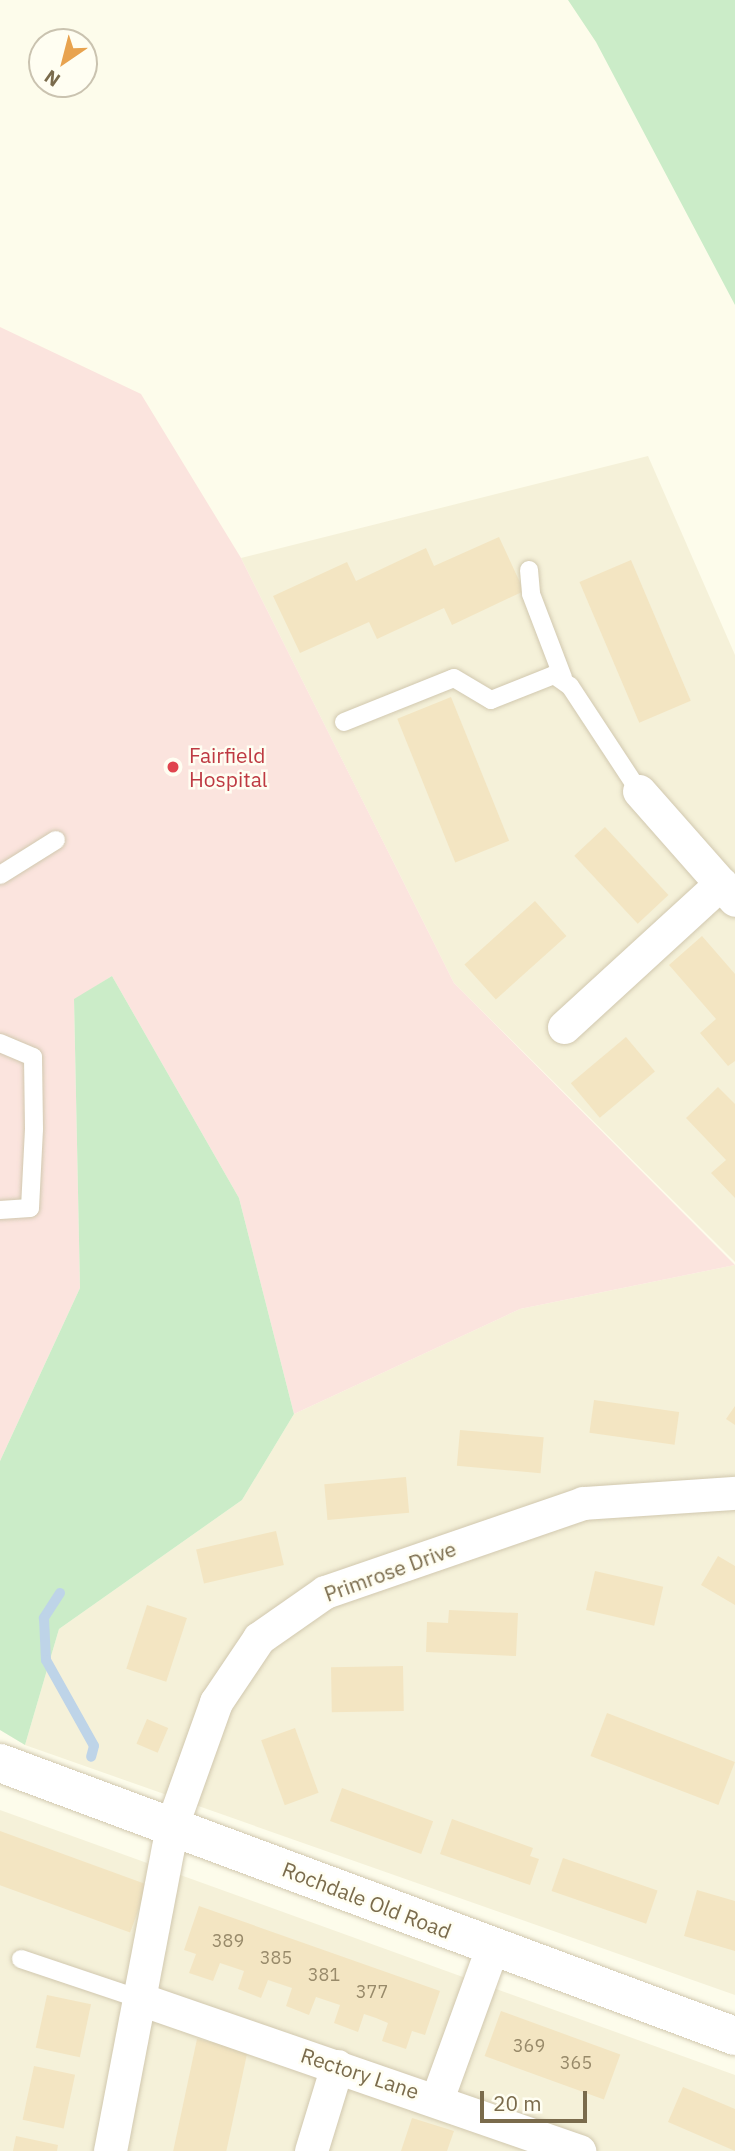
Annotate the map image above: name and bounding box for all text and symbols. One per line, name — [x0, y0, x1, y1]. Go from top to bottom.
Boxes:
north arrow — [28, 28, 98, 98]
text: N — [40, 65, 65, 92]
place label: Fairfield Hospital — [189, 742, 268, 792]
marker: Fairfield Hospital — [163, 757, 183, 777]
street label: Primrose Drive — [321, 1535, 459, 1607]
street label: Rochdale Old Road — [279, 1856, 455, 1944]
house number: 389 — [212, 1930, 244, 1952]
house number: 385 — [260, 1947, 292, 1969]
house number: 381 — [308, 1964, 340, 1986]
house number: 377 — [356, 1981, 388, 2003]
house number: 369 — [513, 2035, 545, 2057]
street label: Rectory Lane — [298, 2042, 422, 2104]
house number: 365 — [560, 2052, 592, 2074]
scale bar — [483, 2078, 590, 2122]
text: 20 m — [493, 2089, 542, 2117]

